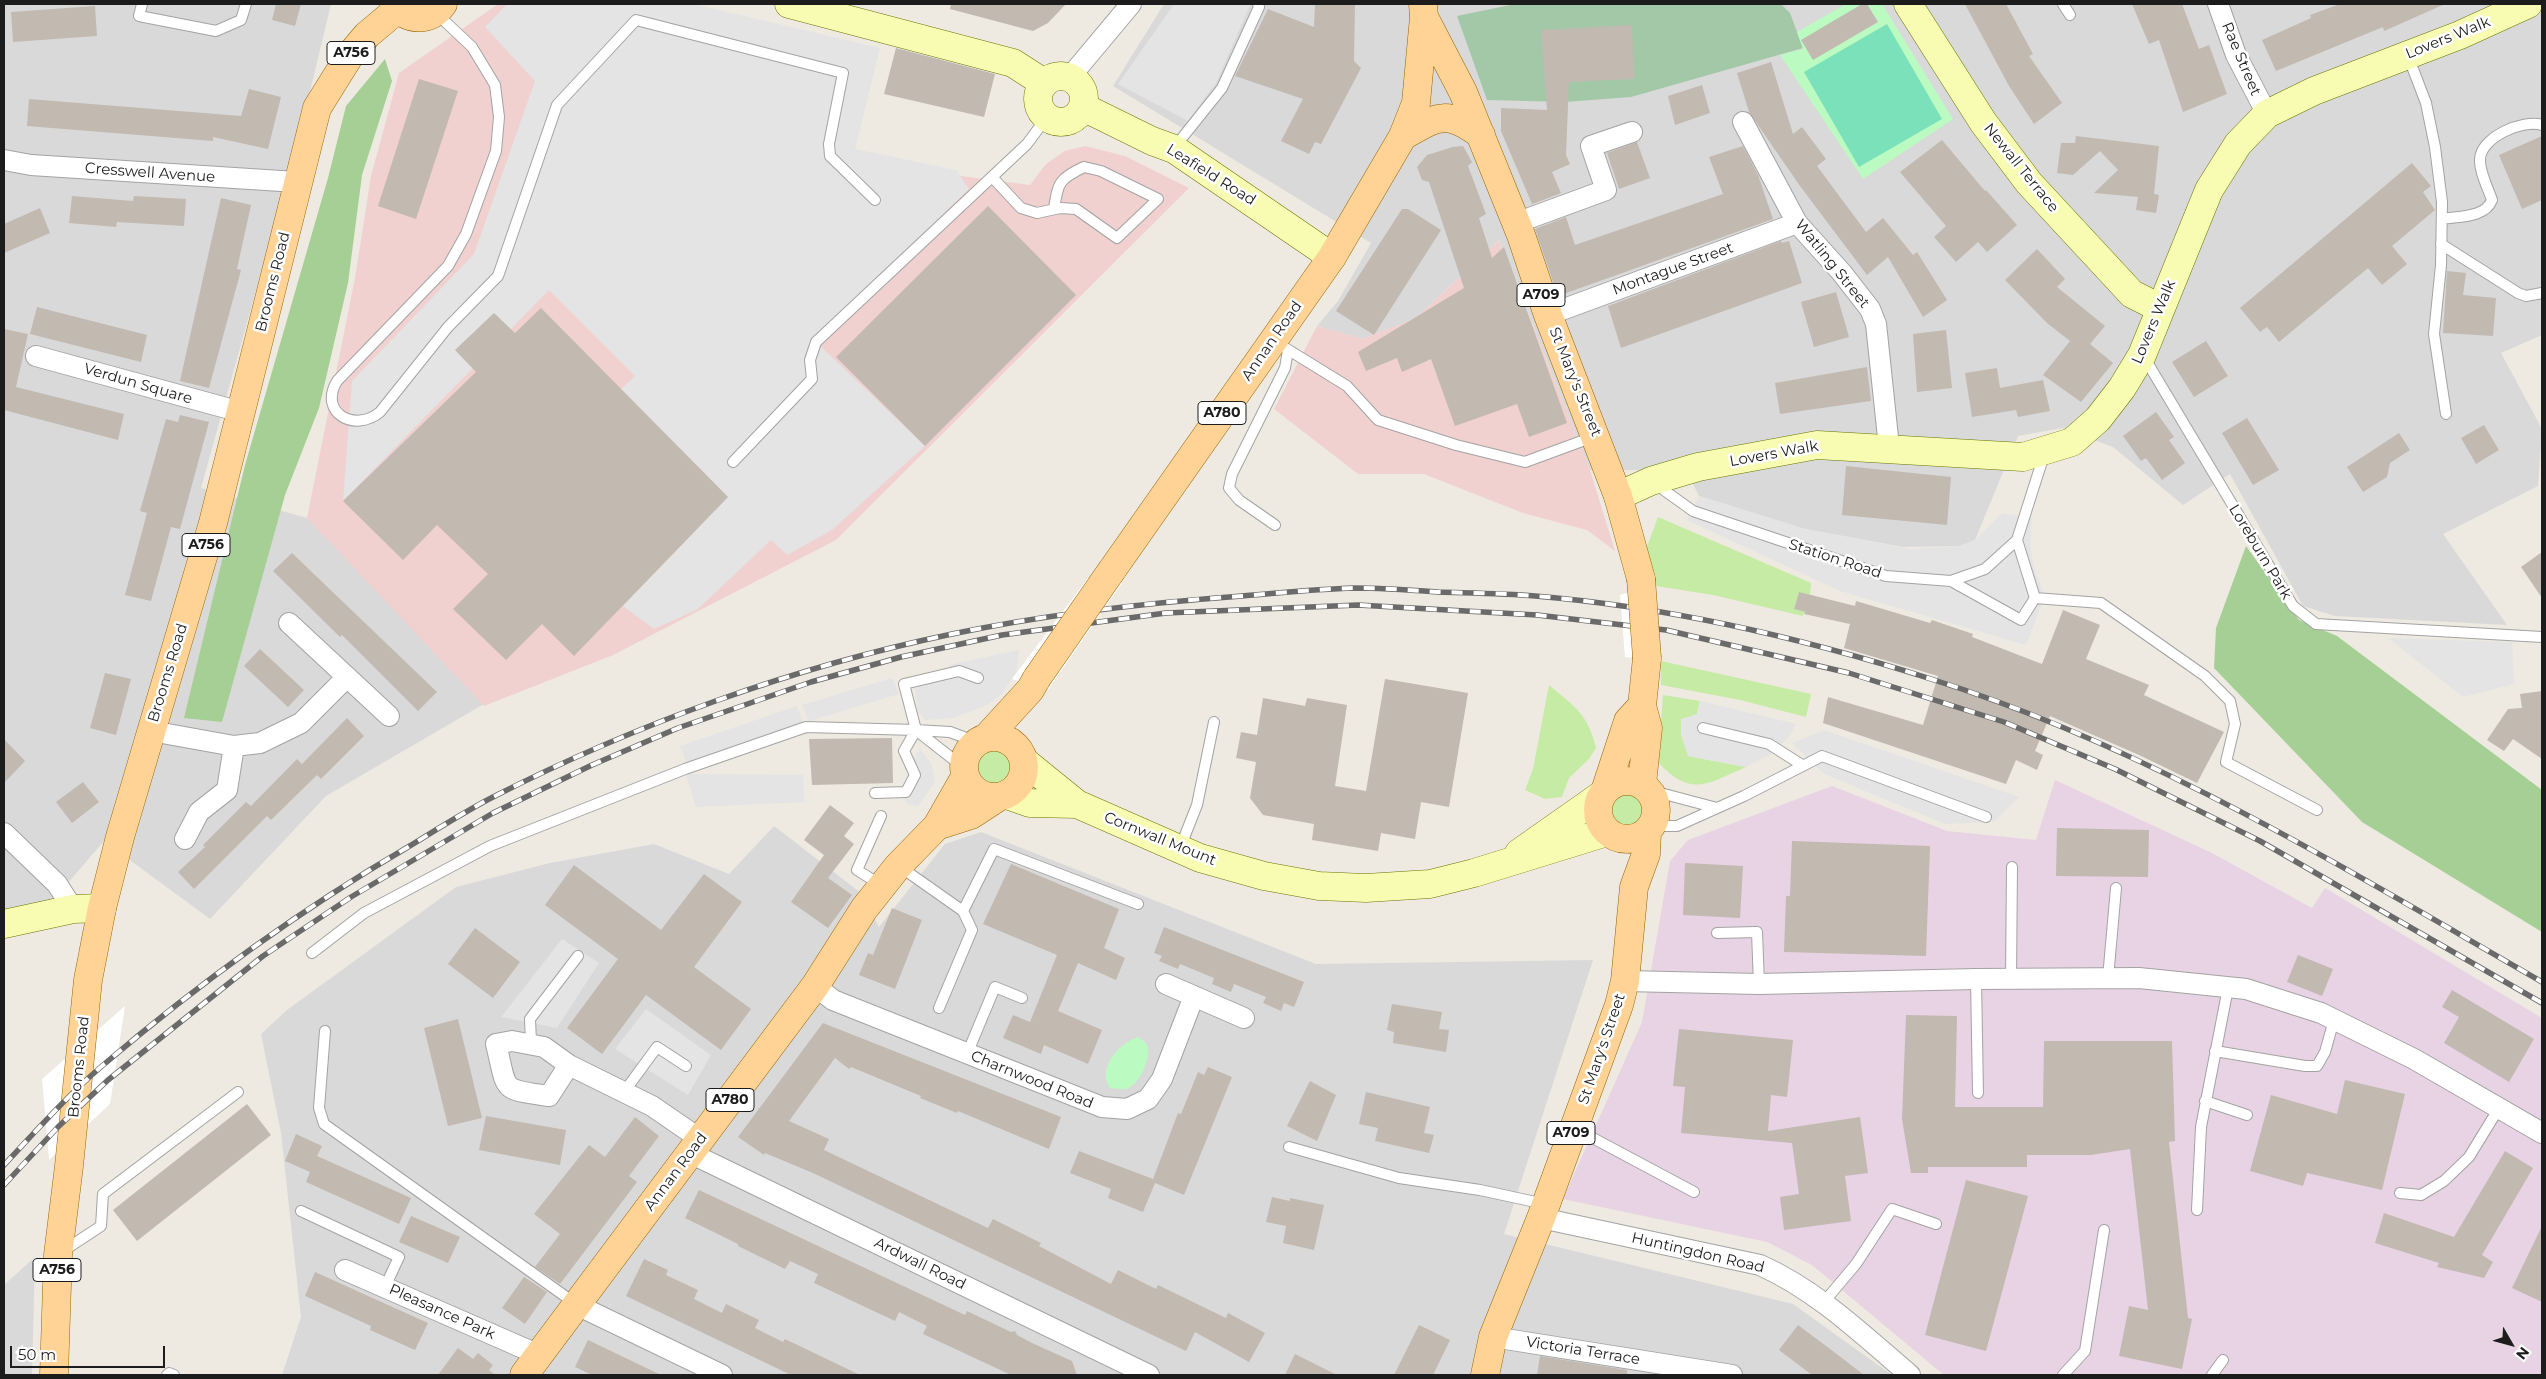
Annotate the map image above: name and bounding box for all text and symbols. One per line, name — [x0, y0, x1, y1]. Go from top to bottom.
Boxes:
street label: Lovers Walk — [2403, 13, 2493, 63]
street label: Rae Street — [2217, 20, 2265, 98]
road number: A756 — [327, 42, 375, 64]
street label: Newall Terrace — [1980, 120, 2062, 216]
street label: Leafield Road — [1163, 140, 1259, 210]
street label: Cresswell Avenue — [84, 159, 216, 187]
street label: Watling Street — [1791, 216, 1873, 312]
street label: Brooms Road — [252, 230, 294, 334]
street label: Montague Street — [1610, 239, 1736, 299]
street label: Lovers Walk — [2128, 277, 2180, 367]
road number: A709 — [1517, 284, 1565, 306]
street label: Annan Road — [1238, 298, 1306, 384]
street label: St Mary's Street — [1545, 325, 1605, 439]
street label: Verdun Square — [82, 360, 194, 408]
road number: A780 — [1198, 402, 1246, 424]
street label: Lovers Walk — [1728, 437, 1820, 471]
street label: Loreburn Park — [2225, 501, 2295, 603]
road number: A756 — [182, 534, 230, 556]
street label: Station Road — [1786, 536, 1884, 582]
street label: Brooms Road — [144, 621, 192, 725]
street label: Cornwall Mount — [1101, 808, 1219, 870]
street label: St Mary's Street — [1575, 991, 1629, 1107]
street label: Brooms Road — [65, 1015, 93, 1119]
street label: Charnwood Road — [968, 1047, 1096, 1113]
road number: A780 — [706, 1088, 754, 1112]
road number: A709 — [1547, 1122, 1595, 1144]
street label: Annan Road — [641, 1129, 711, 1215]
street label: Huntingdon Road — [1630, 1229, 1766, 1277]
street label: Ardwall Road — [871, 1234, 969, 1294]
road number: A756 — [33, 1258, 81, 1282]
street label: Pleasance Park — [386, 1281, 498, 1343]
north arrow — [2486, 1319, 2536, 1369]
street label: Victoria Terrace — [1525, 1333, 1641, 1369]
scale bar — [12, 1336, 168, 1368]
text: N — [2512, 1343, 2533, 1363]
text: 50 m — [18, 1345, 56, 1364]

